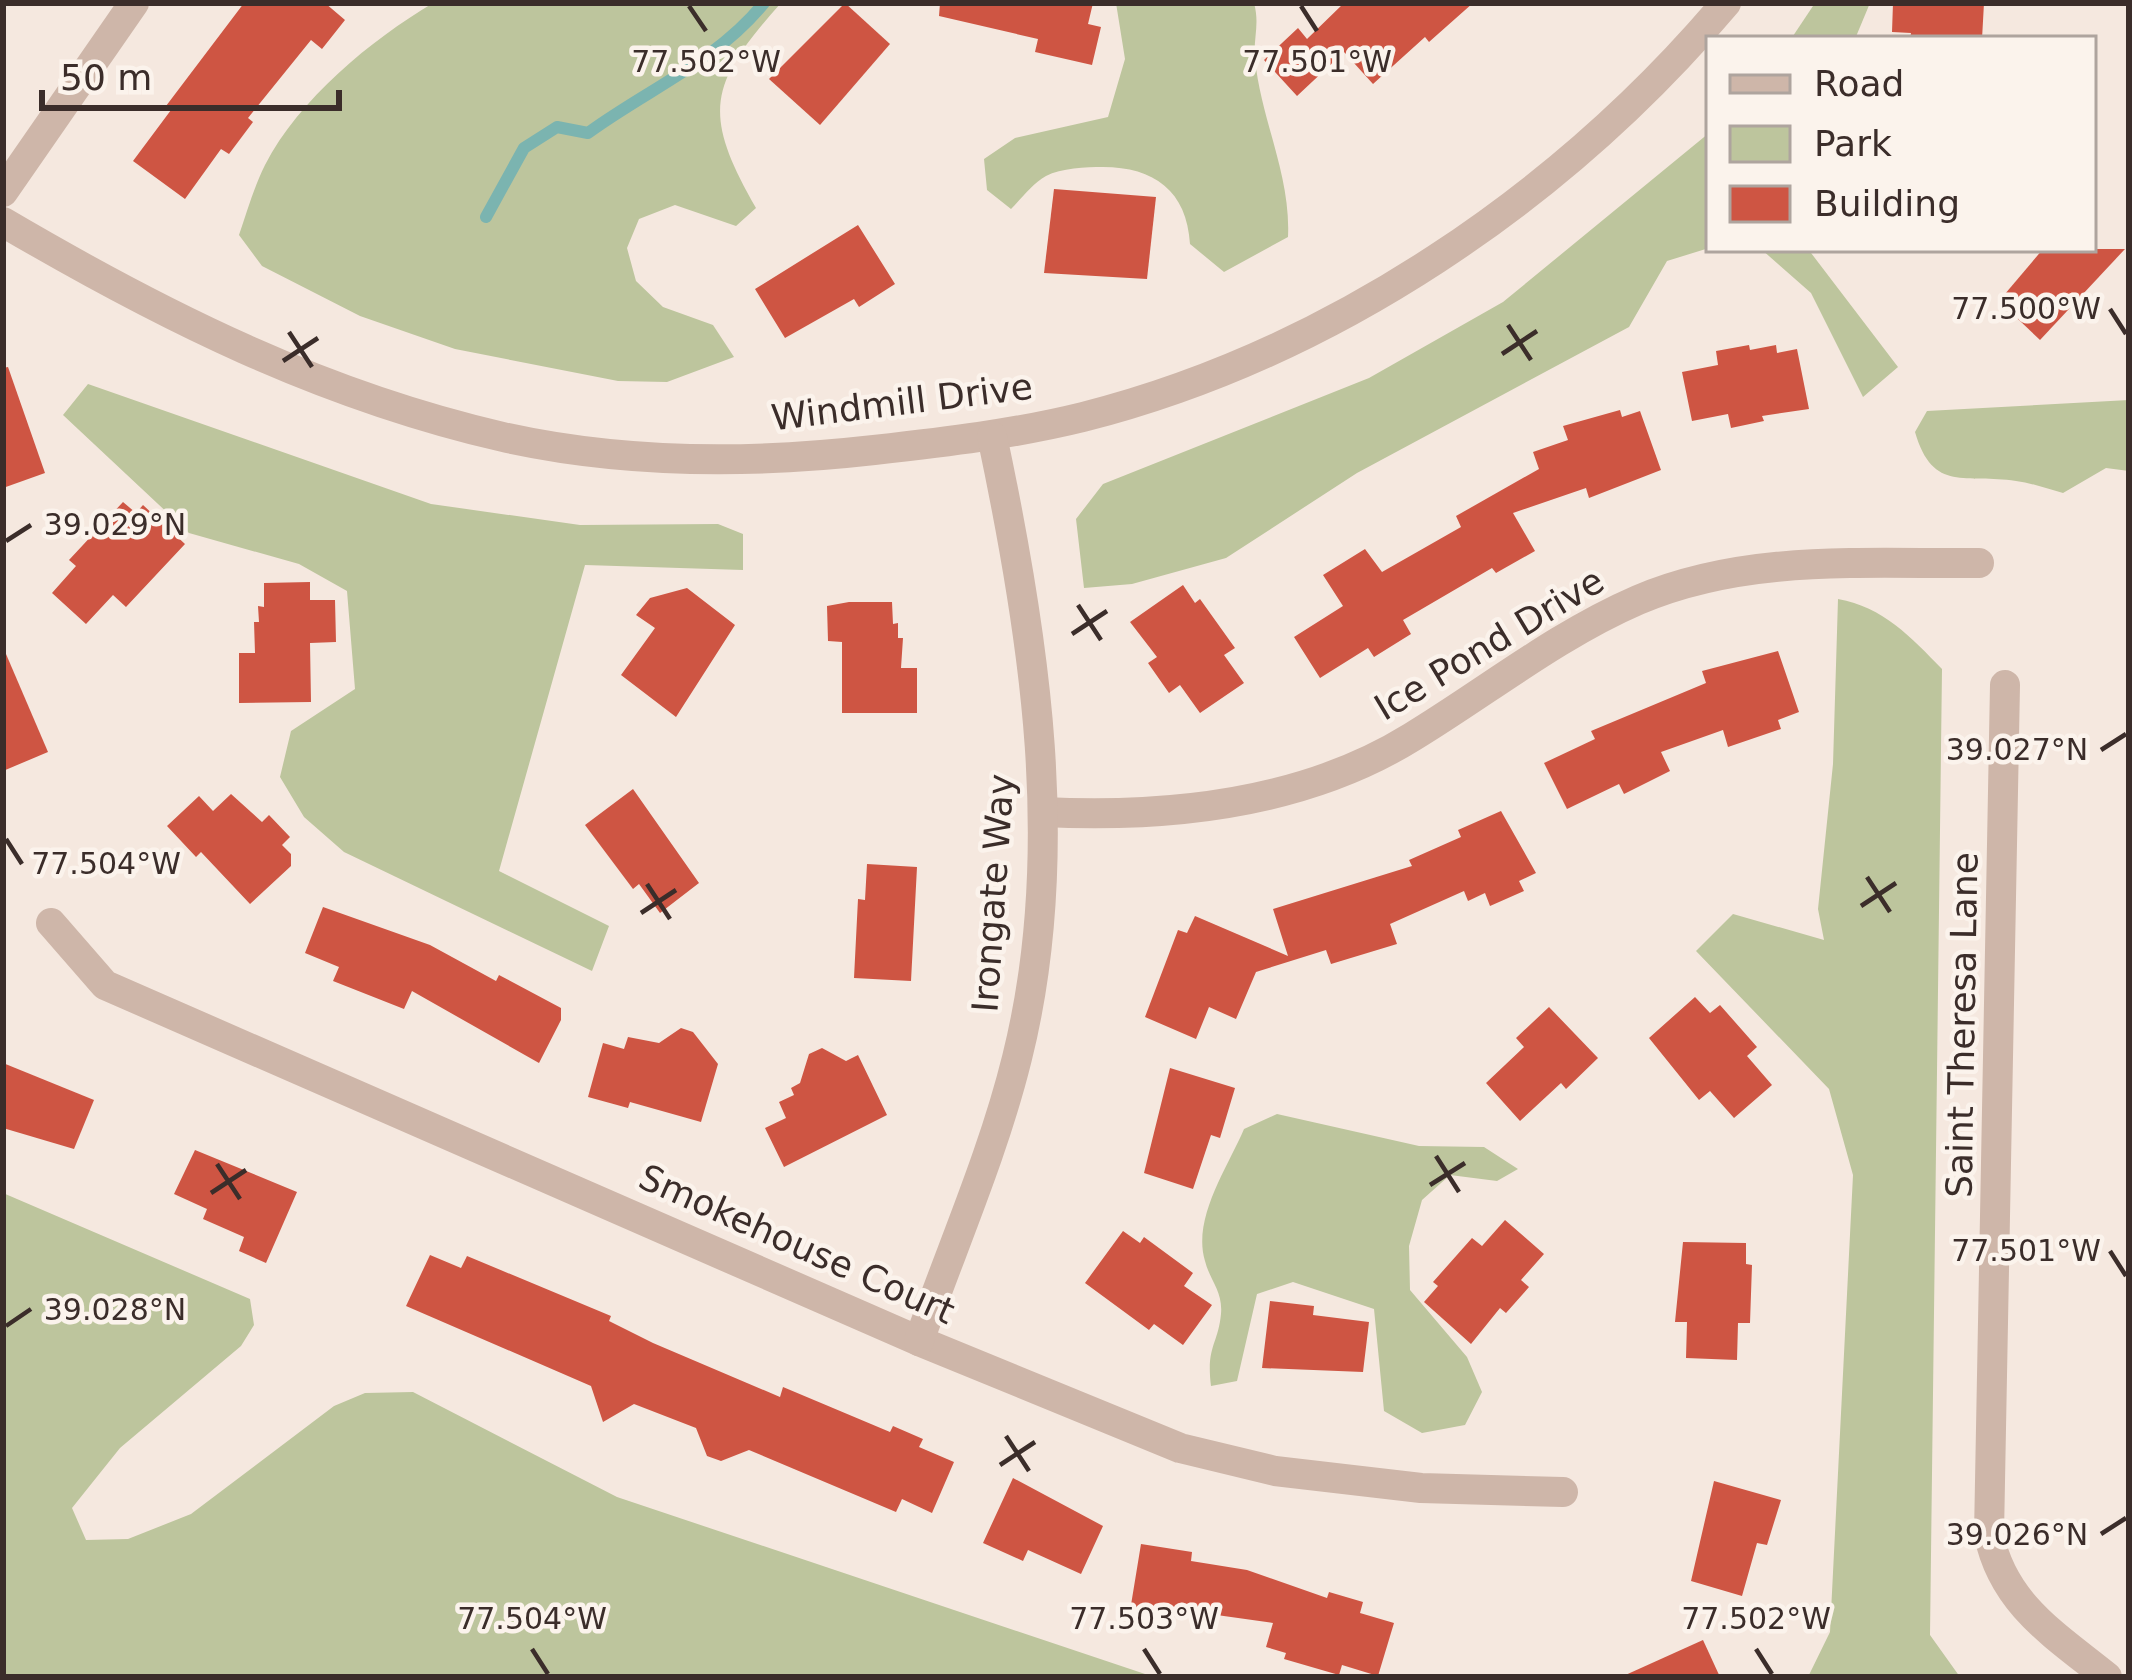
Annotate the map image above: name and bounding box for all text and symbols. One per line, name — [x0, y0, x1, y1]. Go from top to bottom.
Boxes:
scale bar — [42, 36, 339, 110]
legend — [1706, 36, 2096, 252]
text: 77.502°W — [631, 44, 781, 79]
text: 77.501°W — [1242, 44, 1392, 79]
text: 50 m — [60, 57, 152, 98]
text: Road — [1814, 63, 1904, 104]
text: Park — [1814, 123, 1892, 164]
text: Building — [1814, 183, 1960, 224]
text: 77.500°W — [1951, 291, 2101, 326]
street label: Windmill Drive — [769, 366, 1035, 438]
text: 39.029°N — [44, 507, 186, 542]
street label: Ice Pond Drive — [1367, 560, 1611, 728]
text: 39.027°N — [1946, 732, 2088, 767]
street label: Irongate Way — [964, 772, 1022, 1014]
text: 77.504°W — [31, 846, 181, 881]
street label: Saint Theresa Lane — [1938, 852, 1986, 1198]
street label: Smokehouse Court — [633, 1156, 961, 1332]
text: 77.501°W — [1951, 1233, 2101, 1268]
text: 39.028°N — [44, 1292, 186, 1327]
text: 39.026°N — [1946, 1517, 2088, 1552]
text: 77.504°W — [457, 1601, 607, 1636]
text: 77.503°W — [1069, 1601, 1219, 1636]
text: 77.502°W — [1681, 1601, 1831, 1636]

